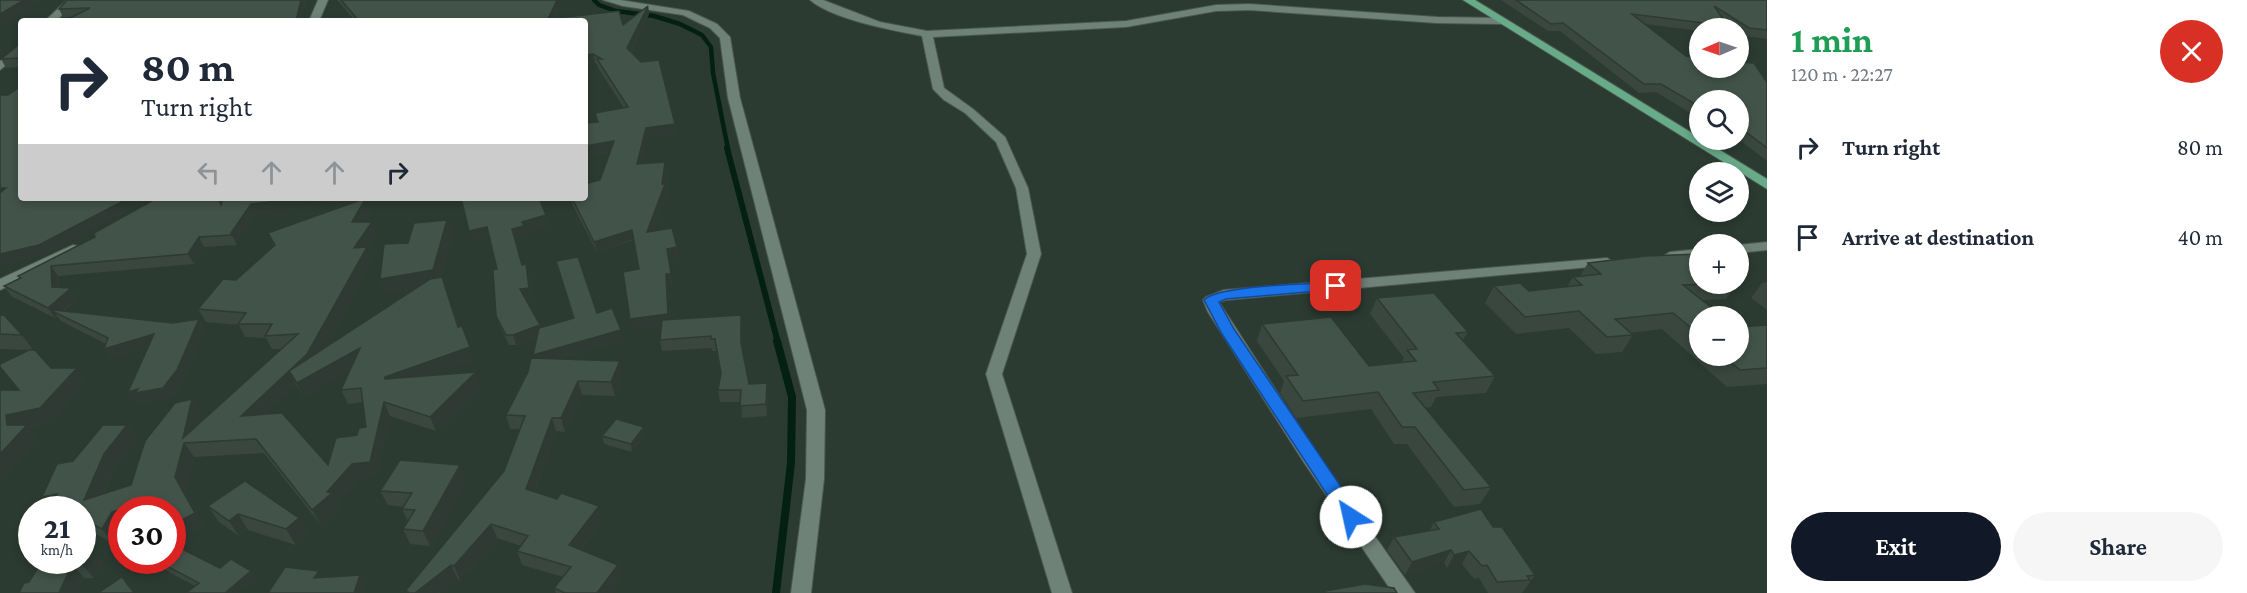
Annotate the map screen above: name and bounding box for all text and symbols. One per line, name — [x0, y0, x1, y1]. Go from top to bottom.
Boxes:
north arrow — [1689, 18, 1749, 78]
map controls — [1689, 18, 1749, 366]
text: 1 min — [1791, 20, 1873, 60]
button: close — [2160, 20, 2223, 83]
icon: right — [42, 42, 120, 120]
text: 80 m — [141, 43, 235, 90]
text: 120 m · 22:27 — [1791, 63, 1893, 85]
button: search — [1689, 90, 1749, 150]
text: Turn right — [141, 92, 252, 122]
icon: right — [1791, 131, 1824, 164]
text: Turn right — [1842, 135, 1940, 160]
text: 80 m — [2177, 135, 2223, 160]
icon: left — [192, 156, 225, 189]
icon: ahead — [255, 156, 288, 189]
icon: ahead — [318, 156, 351, 189]
icon: right — [381, 156, 414, 189]
button: layers — [1689, 162, 1749, 222]
icon: arrive — [1791, 221, 1824, 254]
text: Arrive at destination — [1842, 225, 2034, 250]
text: 40 m — [2178, 225, 2223, 250]
button: + — [1689, 234, 1749, 294]
pin — [1310, 260, 1361, 311]
icon: arrive — [1319, 269, 1352, 302]
button: − — [1689, 306, 1749, 366]
position arrow — [1319, 485, 1383, 549]
speed limit sign: 30 — [108, 496, 186, 574]
text: 21 — [44, 511, 70, 544]
button: Exit — [1791, 512, 2001, 581]
button: Share — [2013, 512, 2223, 581]
text: km/h — [41, 542, 73, 558]

